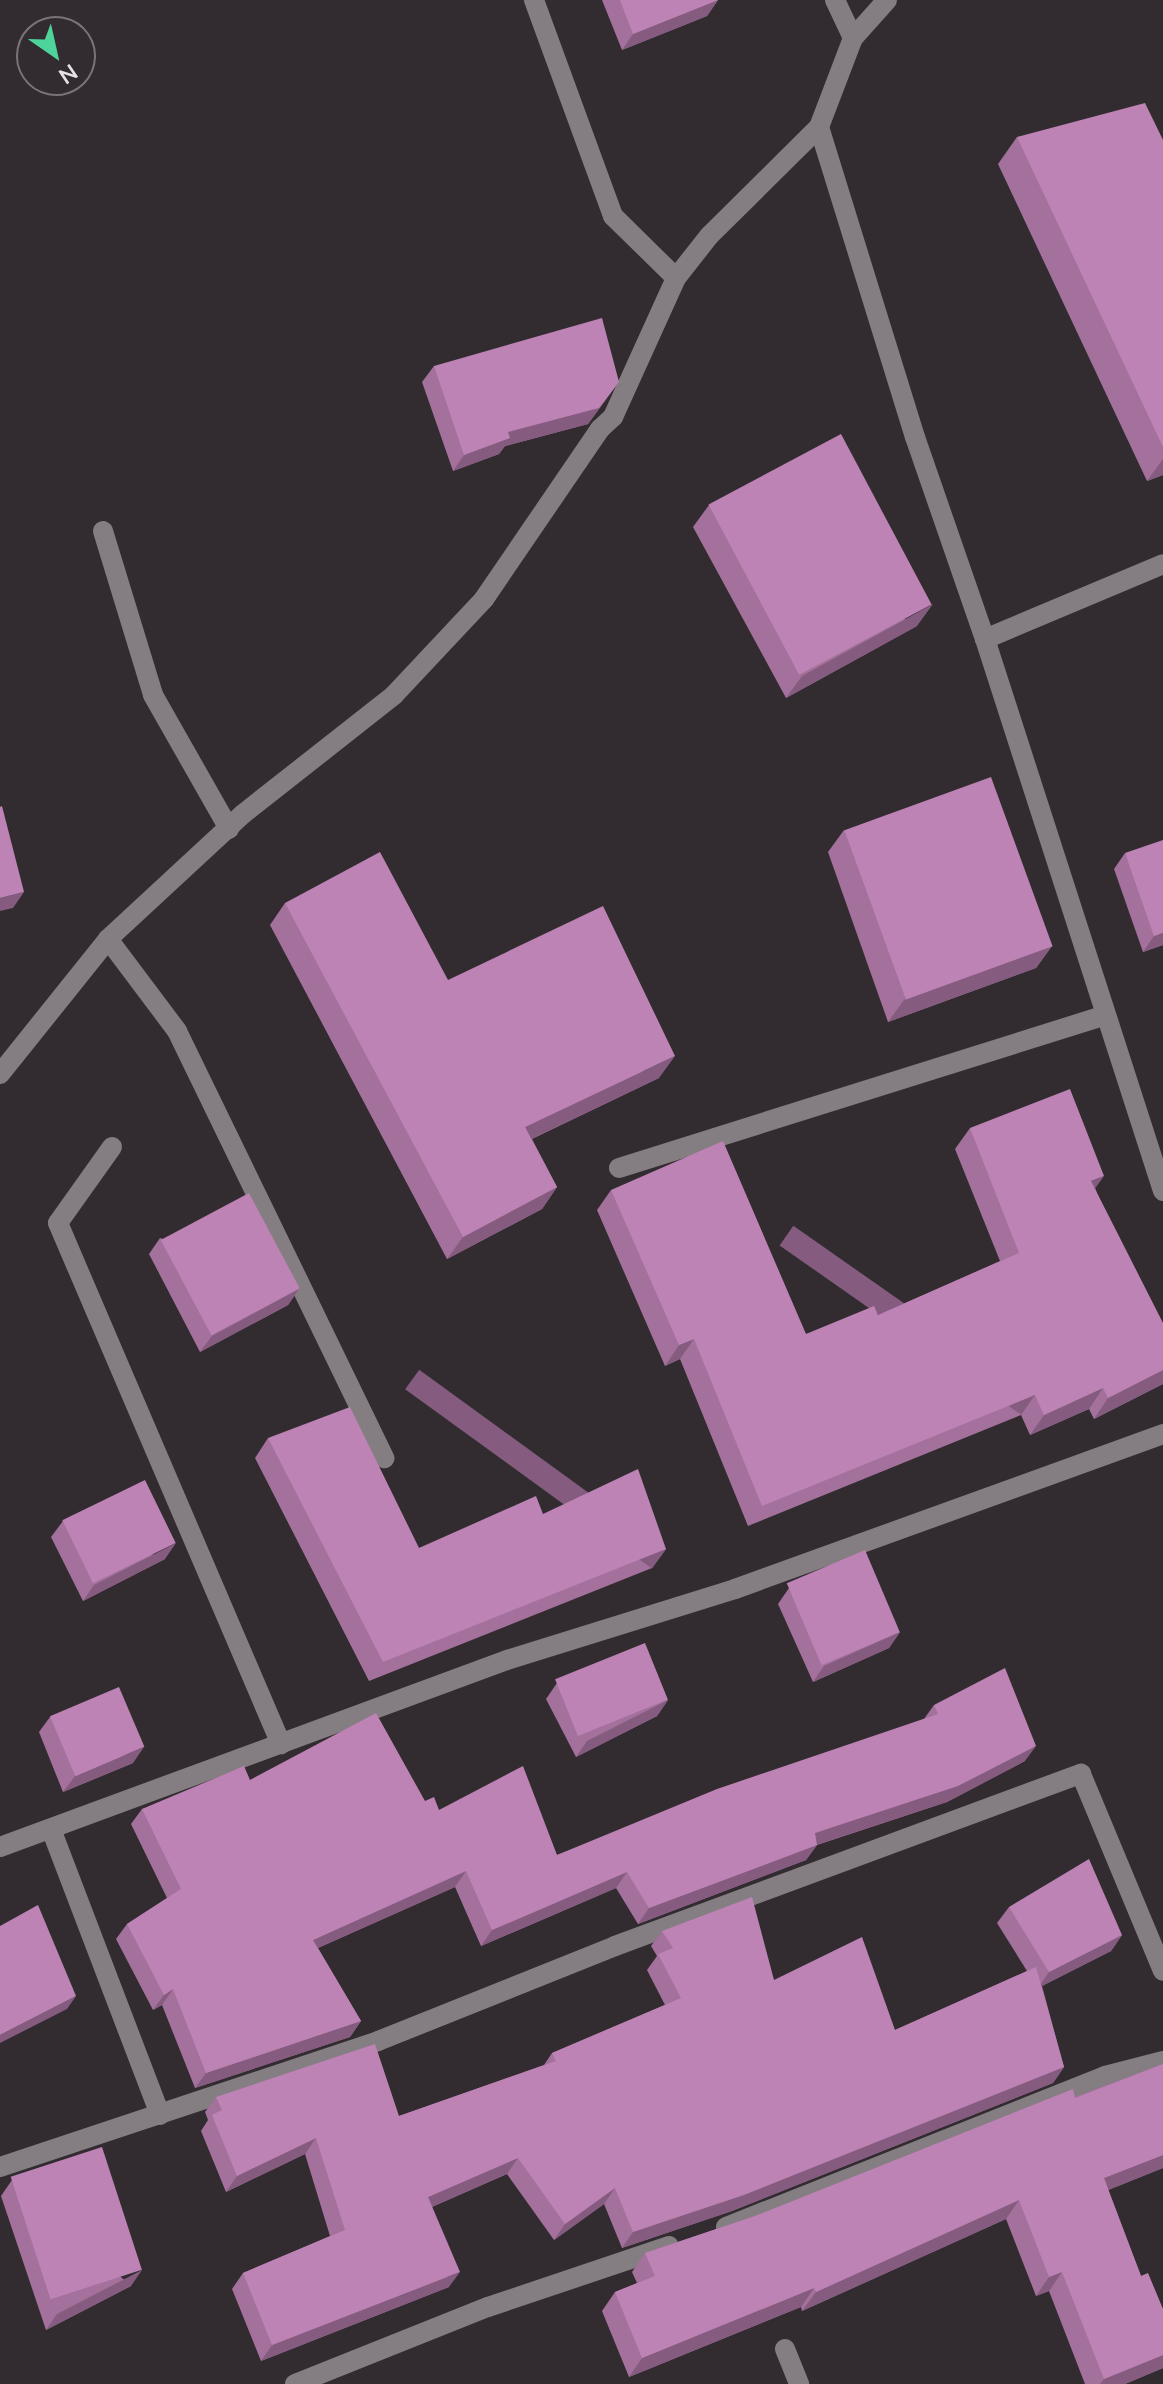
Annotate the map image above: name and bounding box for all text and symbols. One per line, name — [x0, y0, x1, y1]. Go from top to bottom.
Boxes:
north arrow — [16, 16, 96, 96]
text: N — [54, 58, 83, 90]

